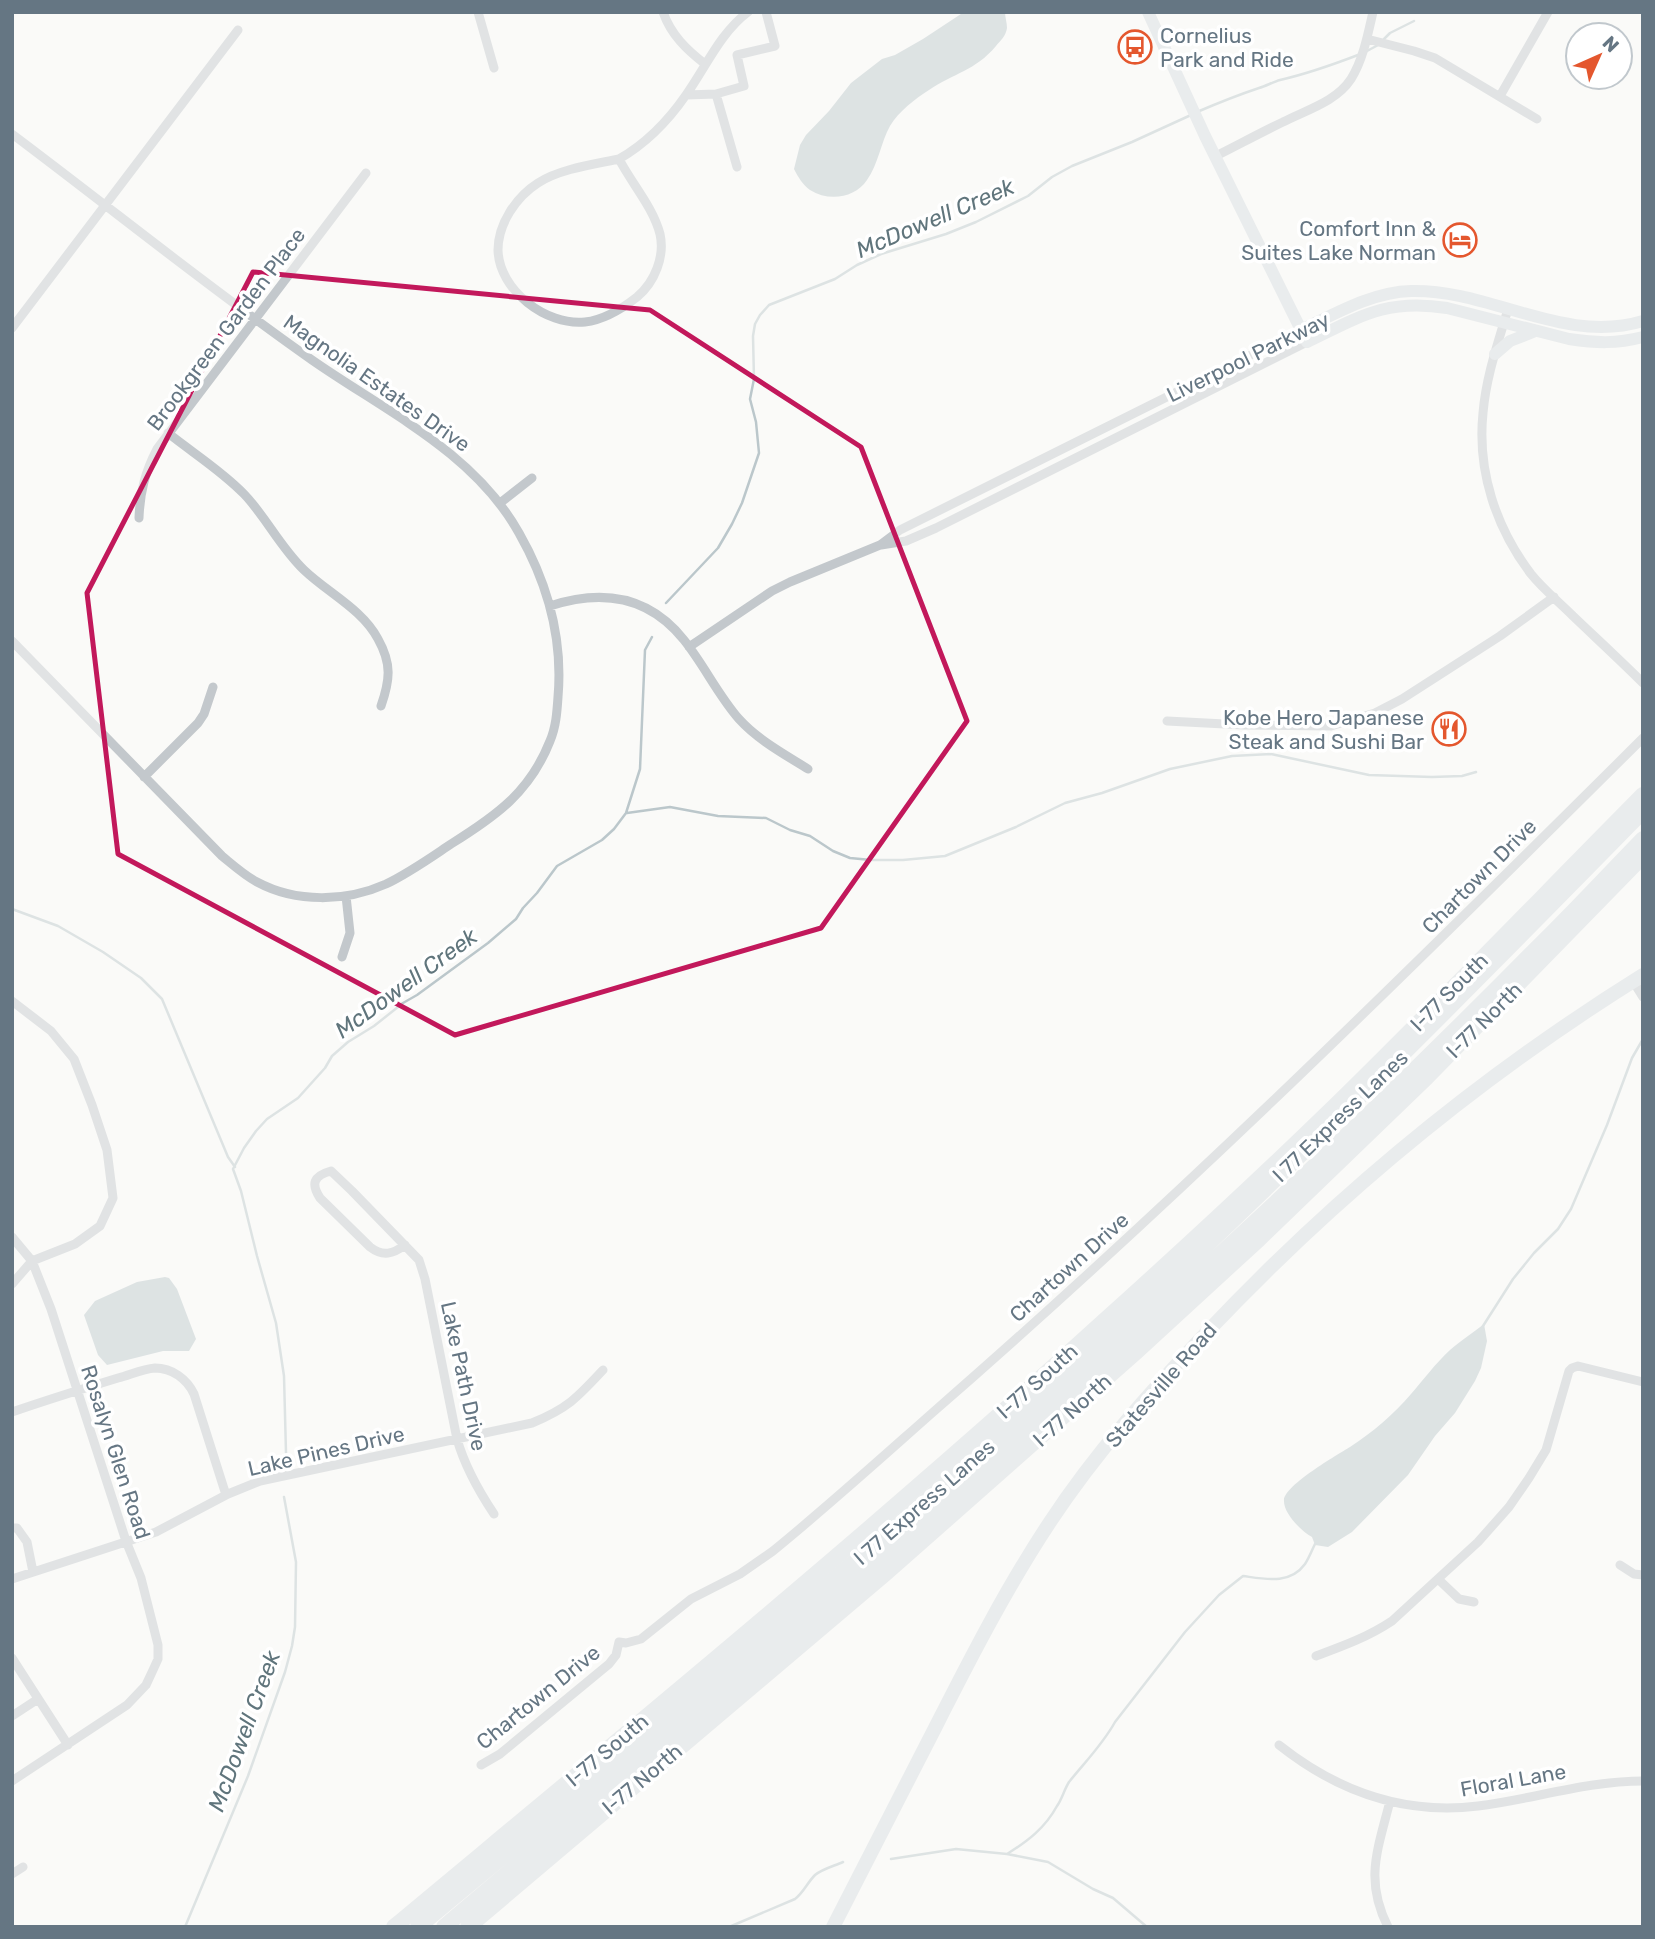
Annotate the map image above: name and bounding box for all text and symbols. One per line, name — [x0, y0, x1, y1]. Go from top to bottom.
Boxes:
north arrow — [1564, 21, 1634, 91]
place label: Cornelius Park and Ride — [1160, 23, 1294, 72]
bus stop icon: Cornelius Park and Ride — [1116, 28, 1154, 66]
text: N — [1598, 31, 1624, 57]
water label: McDowell Creek — [852, 172, 1019, 264]
place label: Comfort Inn & Suites Lake Norman — [1241, 216, 1436, 265]
hotel icon: Comfort Inn & Suites Lake Norman — [1441, 221, 1479, 259]
street label: Brookgreen Garden Place — [142, 223, 310, 435]
street label: Liverpool Parkway — [1163, 307, 1334, 407]
street label: Magnolia Estates Drive — [279, 309, 475, 457]
place label: Kobe Hero Japanese Steak and Sushi Bar — [1223, 705, 1424, 754]
restaurant icon: Kobe Hero Japanese Steak and Sushi Bar — [1430, 710, 1468, 748]
street label: Chartown Drive — [1417, 814, 1541, 938]
water label: McDowell Creek — [329, 921, 484, 1044]
street label: I-77 South — [1405, 948, 1493, 1036]
street label: I-77 North — [1441, 977, 1527, 1063]
street label: I 77 Express Lanes — [1267, 1045, 1413, 1187]
street label: Chartown Drive — [1004, 1207, 1134, 1327]
street label: Lake Path Drive — [436, 1299, 492, 1453]
street label: Statesville Road — [1100, 1318, 1222, 1452]
street label: I-77 South — [991, 1338, 1083, 1424]
street label: Rosalyn Glen Road — [76, 1362, 156, 1542]
street label: I-77 North — [1028, 1368, 1116, 1452]
street label: Lake Pines Drive — [245, 1421, 407, 1481]
street label: I 77 Express Lanes — [848, 1434, 1000, 1570]
street label: Chartown Drive — [471, 1640, 605, 1754]
water label: McDowell Creek — [202, 1646, 286, 1815]
street label: I-77 South — [561, 1708, 653, 1792]
street label: I-77 North — [597, 1738, 687, 1820]
street label: Floral Lane — [1458, 1758, 1568, 1802]

